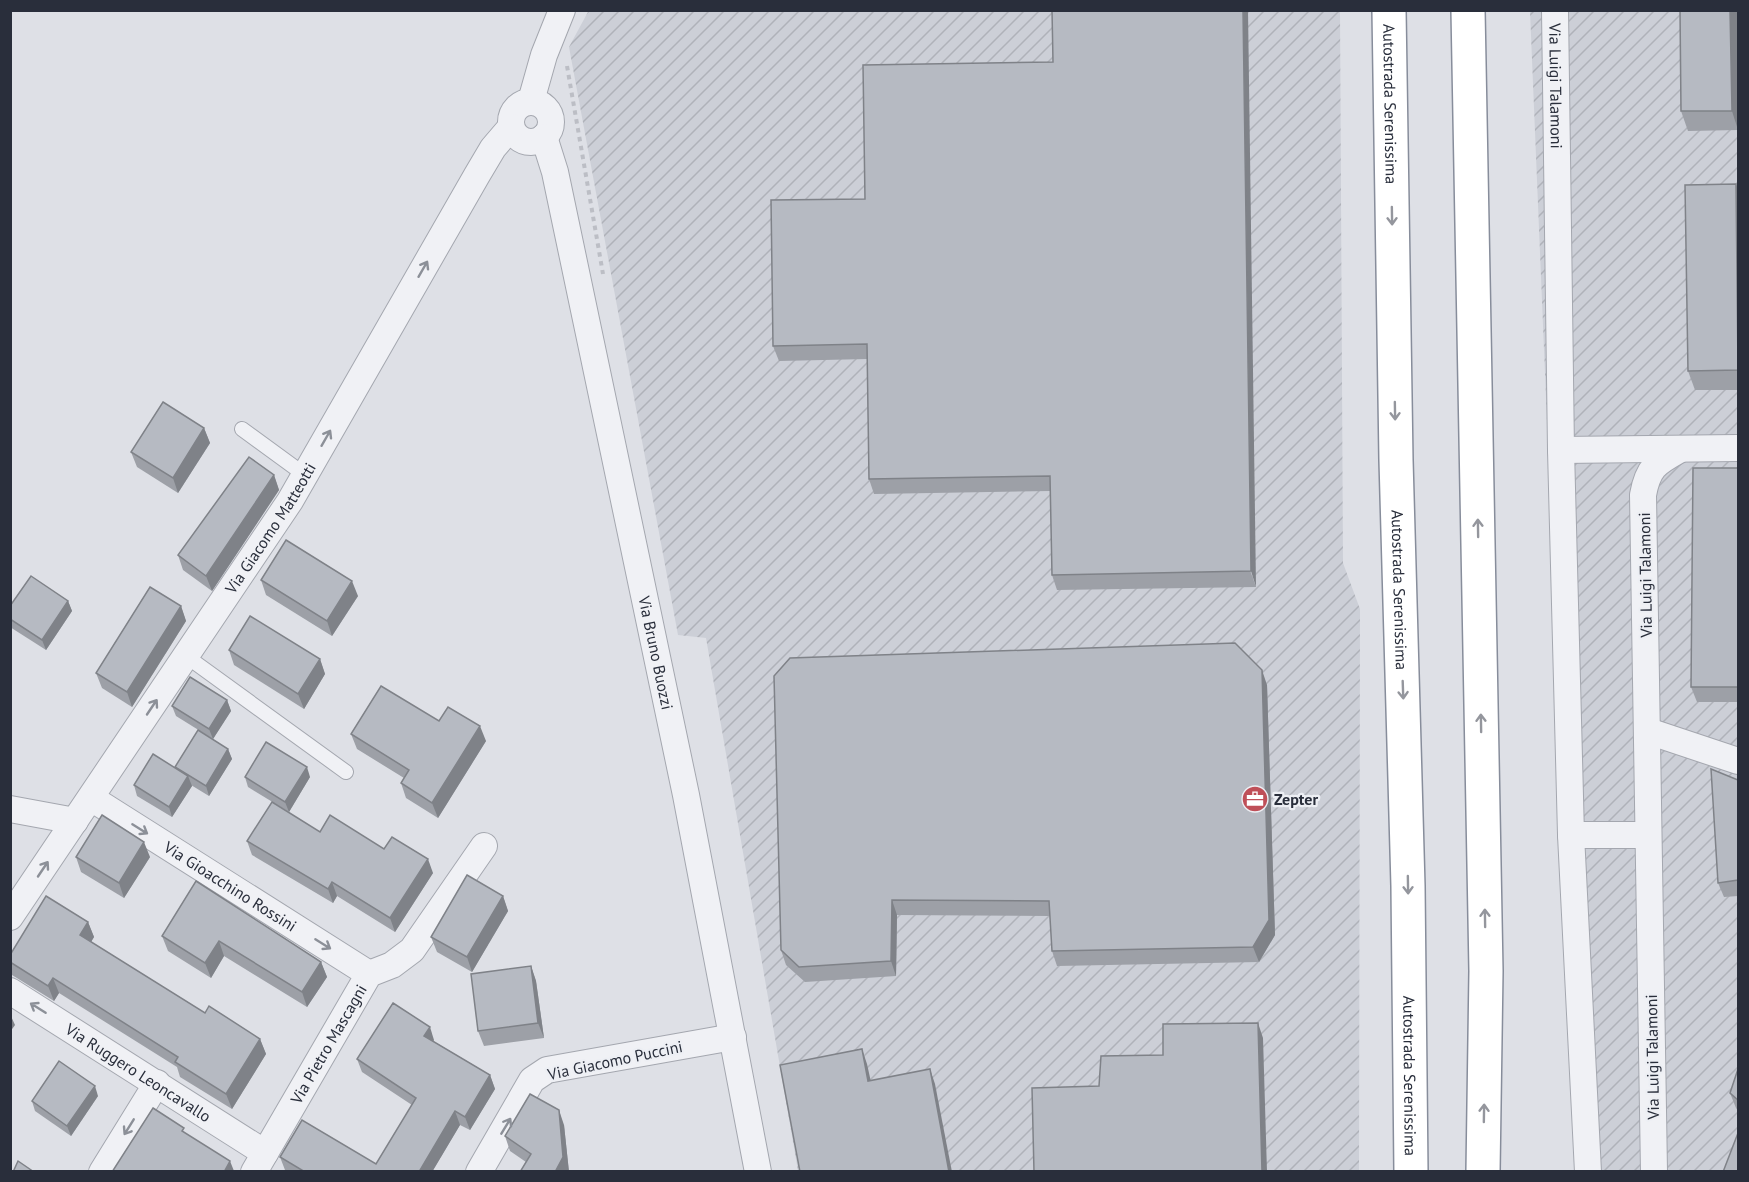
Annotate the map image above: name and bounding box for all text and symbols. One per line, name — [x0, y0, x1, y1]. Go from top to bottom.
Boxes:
street label: Via Luigi Talamoni — [1545, 22, 1567, 149]
street label: Autostrada Serenissima — [1379, 24, 1402, 184]
one-way arrow — [1386, 205, 1398, 225]
one-way arrow — [418, 260, 430, 277]
one-way arrow — [1389, 400, 1401, 420]
one-way arrow — [321, 430, 333, 447]
street label: Via Giacomo Matteotti — [220, 459, 320, 598]
street label: Autostrada Serenissima — [1387, 510, 1412, 670]
street label: Via Luigi Talamoni — [1634, 512, 1656, 639]
one-way arrow — [1472, 519, 1483, 539]
street label: Via Bruno Buozzi — [634, 593, 678, 711]
one-way arrow — [1397, 679, 1408, 699]
one-way arrow — [146, 699, 158, 716]
one-way arrow — [1475, 714, 1487, 734]
office icon: Zepter — [1240, 784, 1270, 814]
place label: Zepter — [1274, 789, 1318, 809]
one-way arrow — [132, 823, 148, 835]
street label: Via Gioacchino Rossini — [160, 836, 300, 936]
one-way arrow — [37, 861, 49, 878]
one-way arrow — [1403, 874, 1414, 894]
one-way arrow — [1479, 909, 1491, 929]
one-way arrow — [314, 939, 331, 951]
street label: Via Pietro Mascagni — [285, 981, 371, 1108]
street label: Via Luigi Talamoni — [1641, 994, 1663, 1121]
street label: Autostrada Serenissima — [1399, 996, 1421, 1156]
one-way arrow — [30, 1002, 47, 1014]
street label: Via Ruggero Leoncavallo — [61, 1018, 215, 1126]
street label: Via Giacomo Puccini — [545, 1036, 684, 1084]
one-way arrow — [1478, 1104, 1490, 1124]
one-way arrow — [500, 1118, 512, 1135]
one-way arrow — [123, 1119, 136, 1136]

